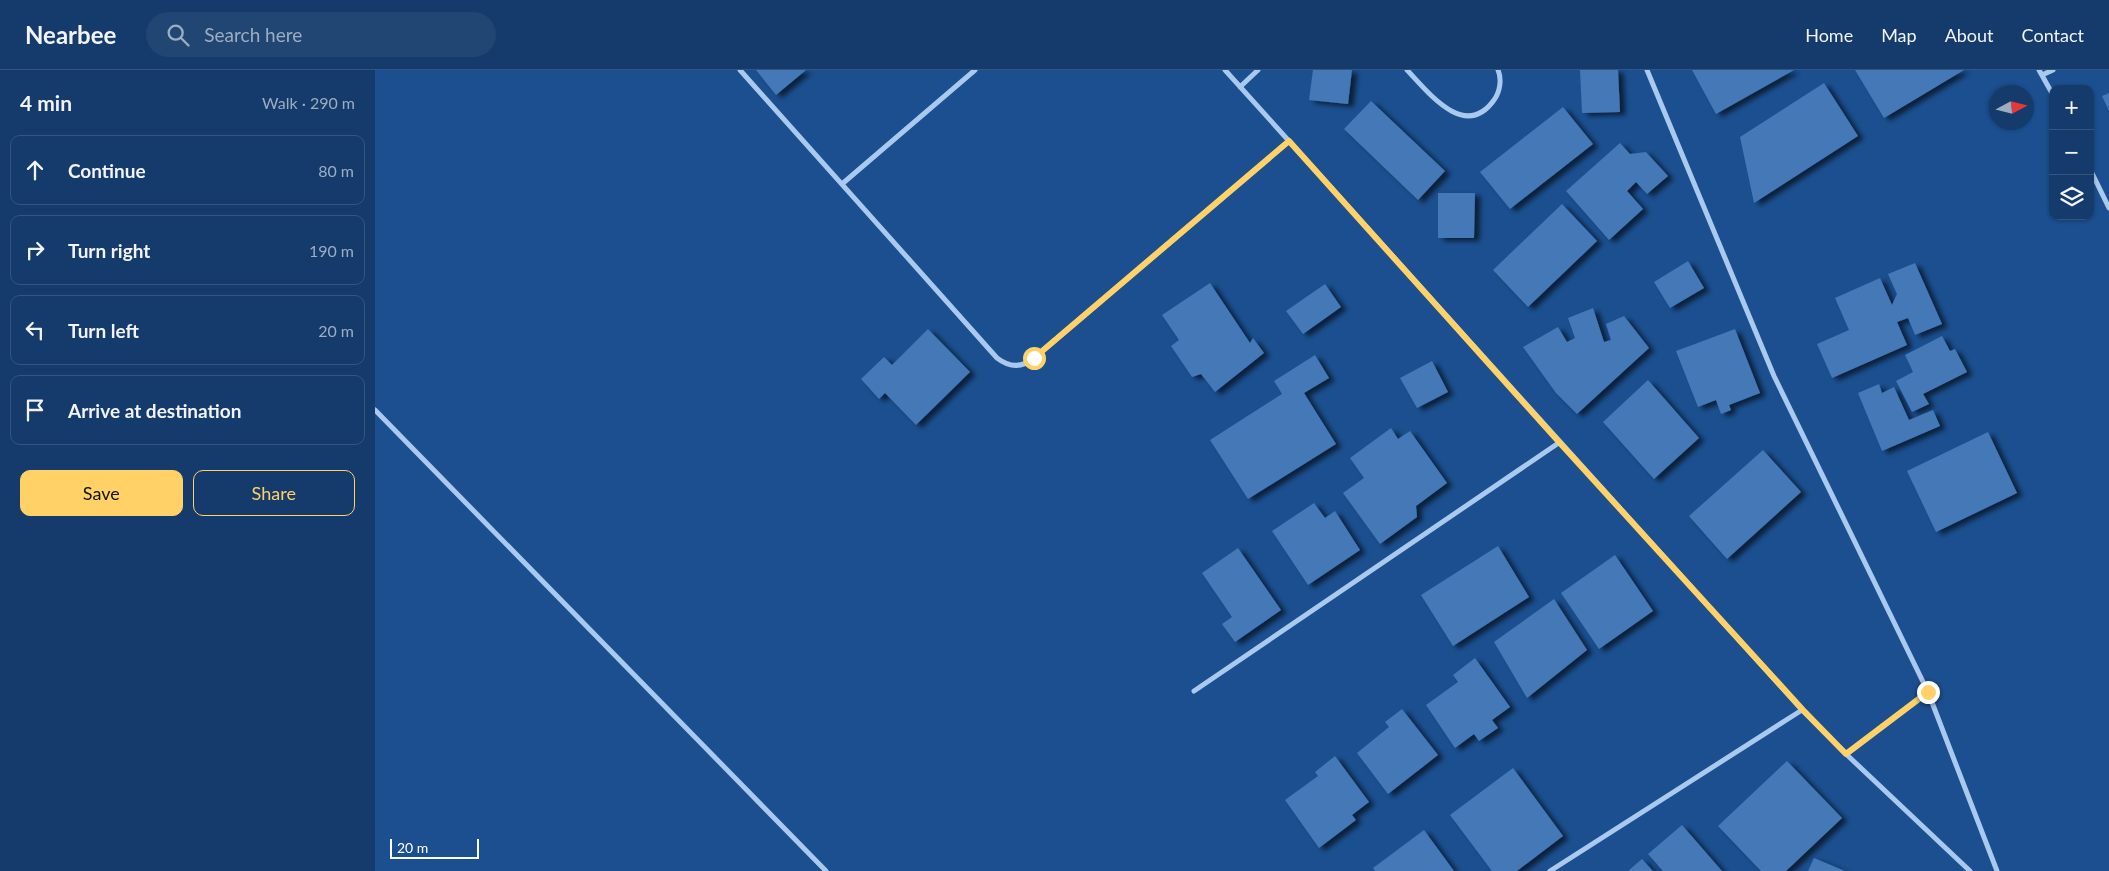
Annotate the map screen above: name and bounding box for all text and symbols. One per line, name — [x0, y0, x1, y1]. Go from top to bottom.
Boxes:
search box — [146, 12, 496, 57]
text: Nearbee — [25, 20, 116, 49]
icon: search — [164, 21, 192, 49]
text: Search here — [204, 23, 302, 46]
text: Home — [1805, 24, 1853, 46]
text: Map — [1881, 24, 1917, 46]
text: About — [1945, 24, 1994, 46]
text: Contact — [2022, 24, 2084, 46]
north arrow — [1989, 85, 2034, 130]
map controls — [2049, 85, 2094, 220]
button: + — [2049, 85, 2094, 130]
text: 4 min — [20, 90, 72, 115]
text: Walk · 290 m — [262, 93, 355, 112]
button: − — [2049, 130, 2094, 175]
icon: ahead — [21, 156, 49, 184]
text: Continue — [68, 159, 146, 182]
text: 80 m — [318, 161, 354, 180]
button: layers — [2049, 175, 2094, 220]
icon: right — [21, 236, 49, 264]
text: Turn right — [68, 239, 150, 262]
text: 190 m — [309, 241, 354, 260]
icon: left — [21, 316, 49, 344]
text: Turn left — [68, 319, 139, 342]
text: 20 m — [318, 321, 354, 340]
route start — [1023, 347, 1046, 370]
icon: arrive — [21, 396, 49, 424]
text: Arrive at destination — [68, 399, 241, 422]
button: Save — [20, 470, 183, 516]
button: Share — [193, 470, 355, 516]
route end — [1917, 681, 1940, 704]
scale bar — [390, 836, 479, 859]
text: 20 m — [397, 839, 428, 856]

